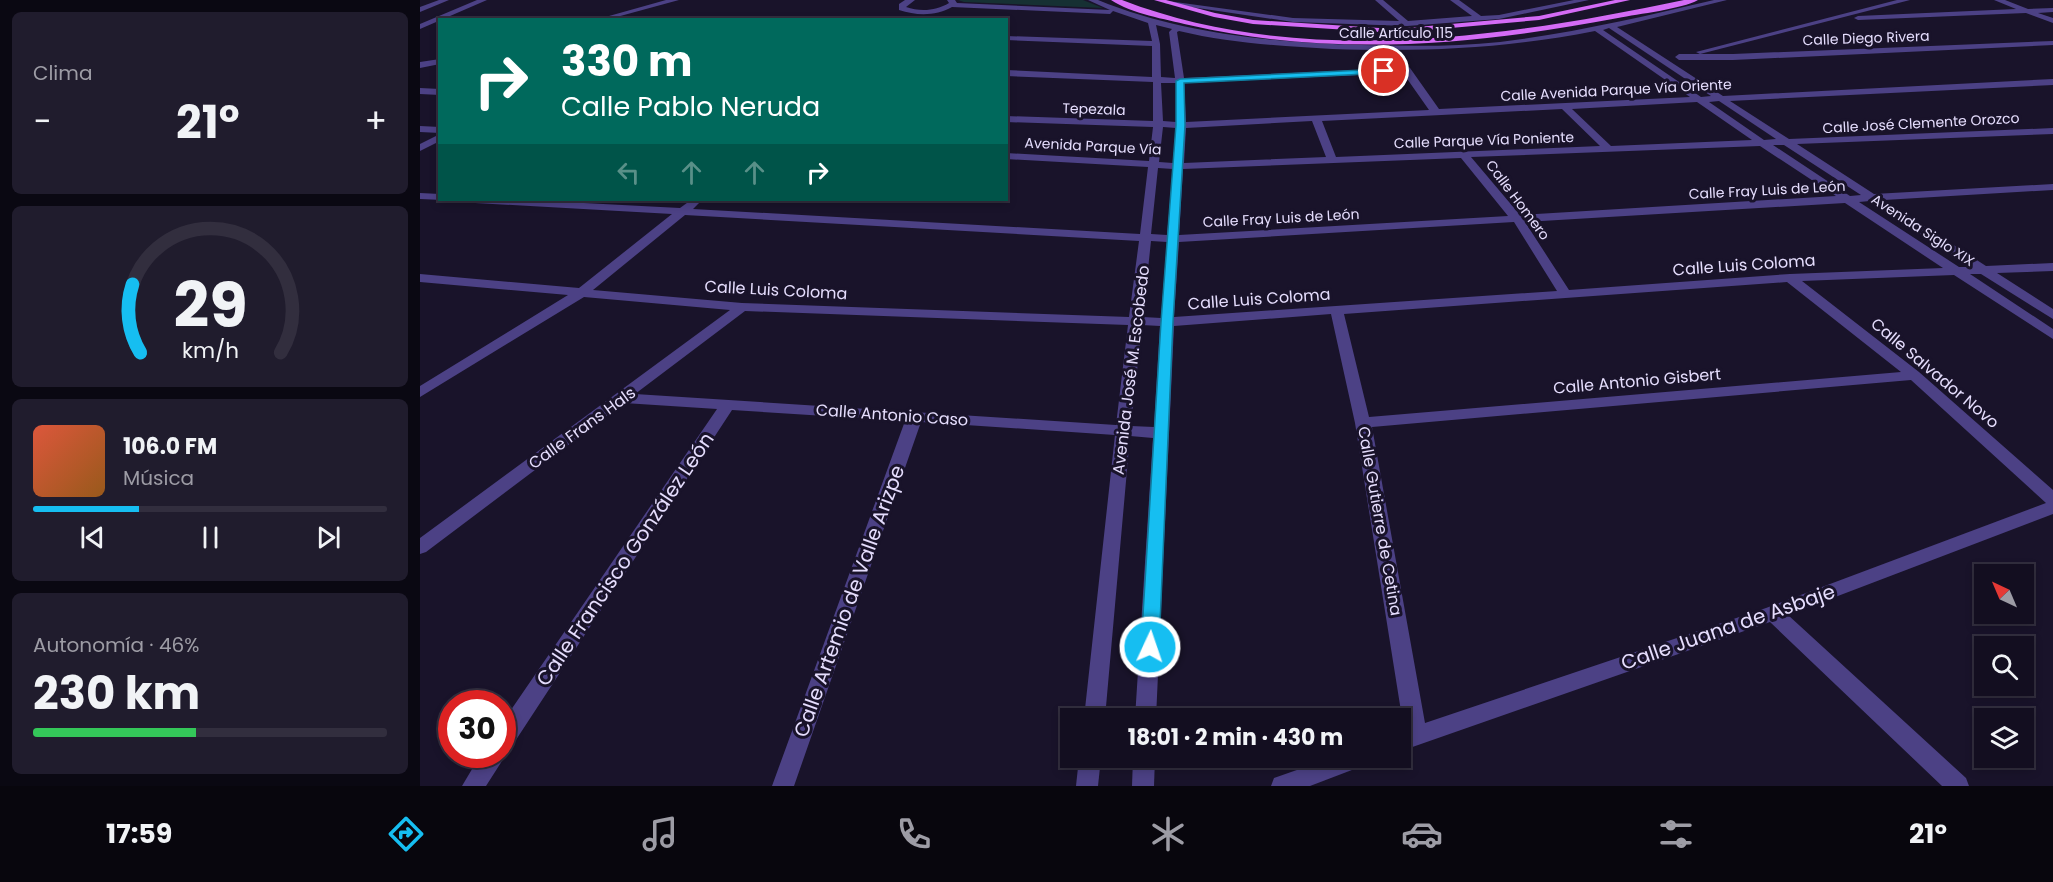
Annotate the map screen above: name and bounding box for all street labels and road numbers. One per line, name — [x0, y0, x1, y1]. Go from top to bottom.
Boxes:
street label: Calle Artículo 115 — [1339, 23, 1453, 43]
street label: Calle Diego Rivera — [1802, 26, 1930, 50]
street label: Calle Avenida Parque Vía Oriente — [1500, 74, 1732, 106]
street label: Tepezala — [1062, 98, 1126, 120]
street label: Calle José Clemente Orozco — [1822, 108, 2020, 138]
street label: Calle Parque Vía Poniente — [1394, 127, 1575, 153]
street label: Avenida Parque Vía — [1024, 132, 1162, 160]
street label: Calle Homero — [1481, 156, 1555, 244]
street label: Calle Fray Luis de León — [1688, 176, 1846, 204]
street label: Avenida Siglo XIX — [1868, 189, 1979, 271]
street label: Calle Fray Luis de León — [1202, 204, 1360, 232]
street label: Calle Luis Coloma — [1672, 249, 1816, 281]
street label: Avenida José M. Escobedo — [1107, 264, 1155, 476]
street label: Calle Luis Coloma — [704, 275, 848, 305]
street label: Calle Luis Coloma — [1187, 283, 1331, 315]
street label: Calle Salvador Novo — [1866, 312, 2004, 434]
street label: Calle Antonio Gisbert — [1552, 362, 1722, 400]
street label: Calle Frans Hals — [524, 381, 640, 475]
street label: Calle Antonio Caso — [815, 398, 969, 432]
street label: Calle Gutierre de Cetina — [1352, 425, 1408, 617]
street label: Calle Francisco González León — [529, 427, 721, 691]
street label: Calle Artemio de Valle Arizpe — [787, 461, 911, 741]
street label: Calle Juana de Asbaje — [1617, 577, 1839, 677]

